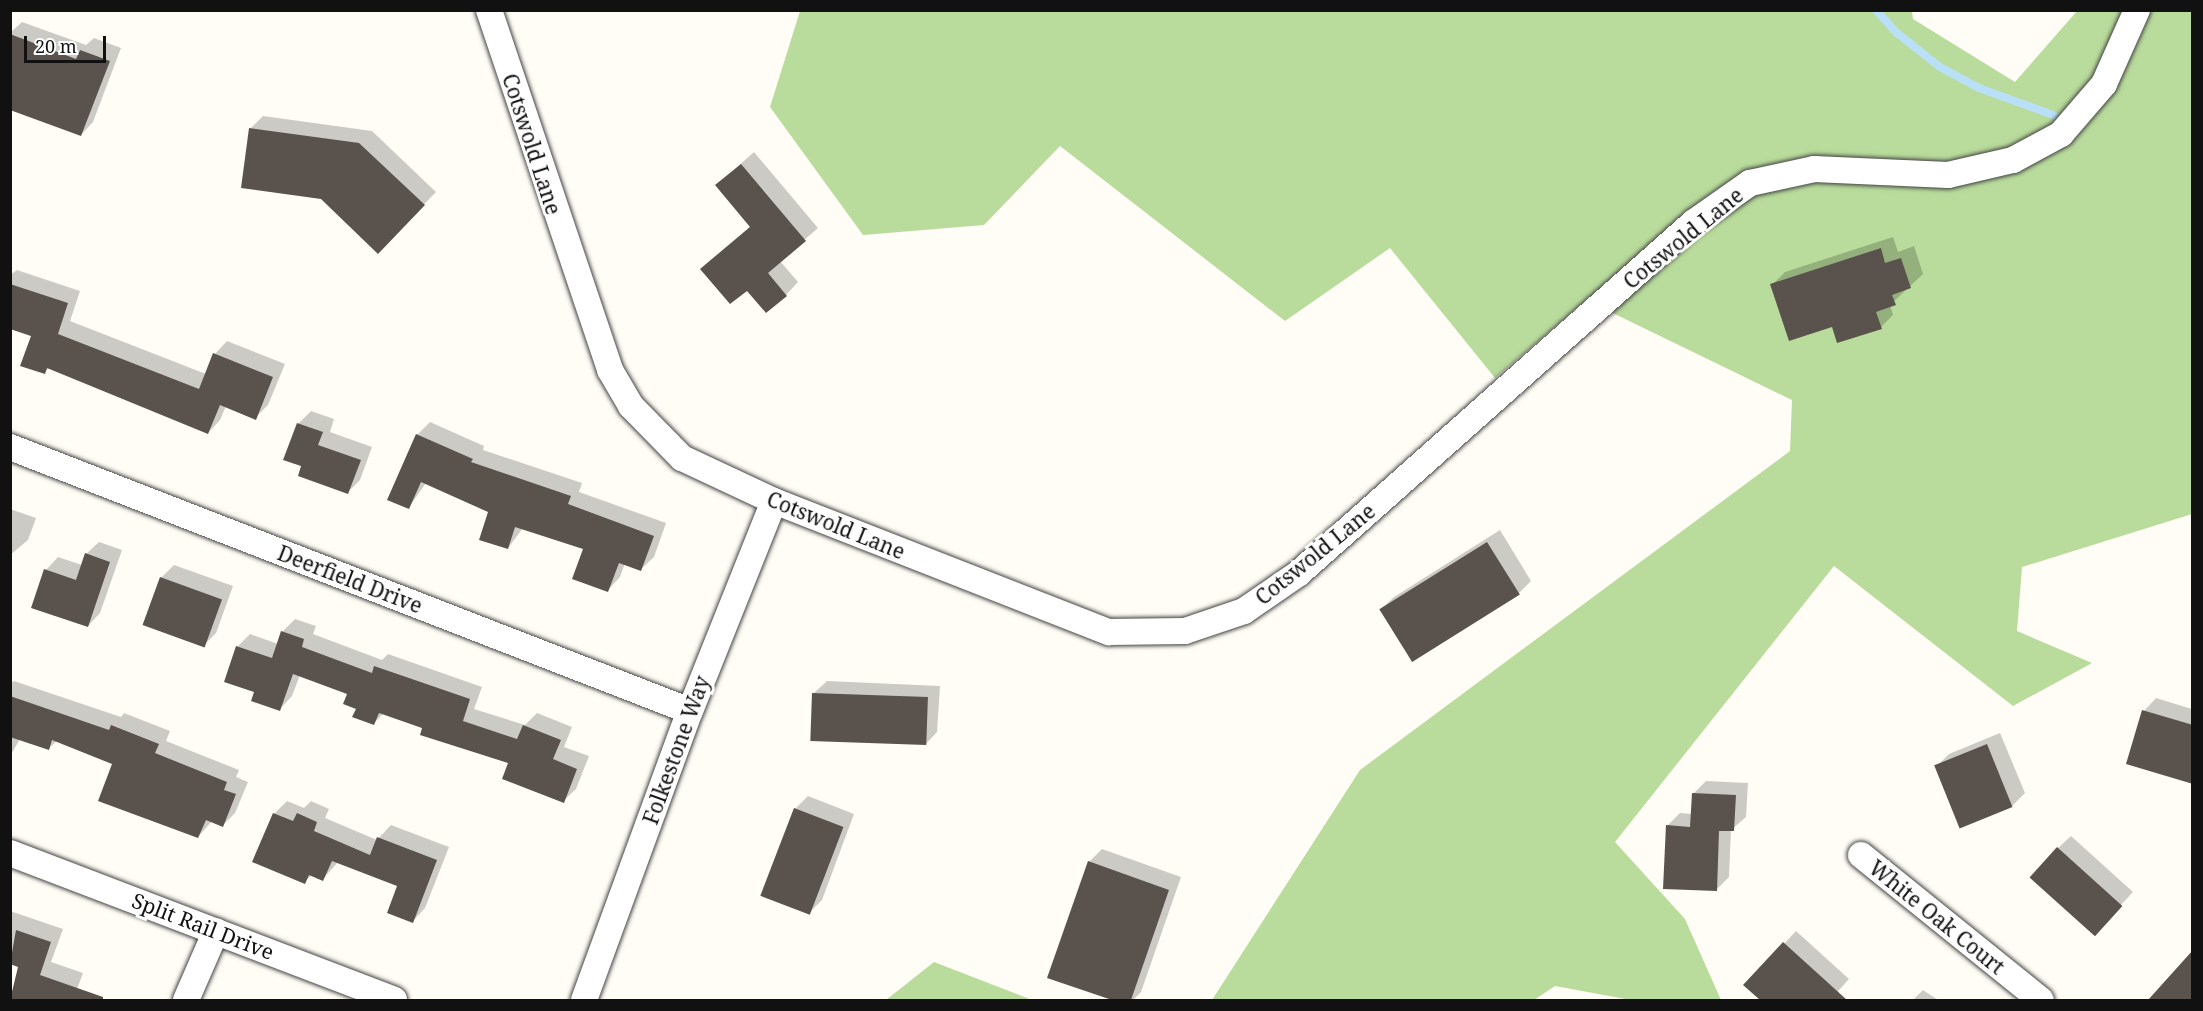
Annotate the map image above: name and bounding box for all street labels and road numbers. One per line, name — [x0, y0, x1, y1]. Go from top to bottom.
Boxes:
street label: Cotswold Lane — [497, 70, 567, 218]
street label: Cotswold Lane — [1618, 182, 1748, 294]
street label: Cotswold Lane — [763, 486, 909, 564]
street label: Cotswold Lane — [1250, 498, 1380, 610]
street label: Deerfield Drive — [274, 540, 426, 618]
street label: Folkestone Way — [637, 672, 715, 828]
street label: White Oak Court — [1864, 855, 2010, 979]
street label: Split Rail Drive — [128, 887, 278, 965]

